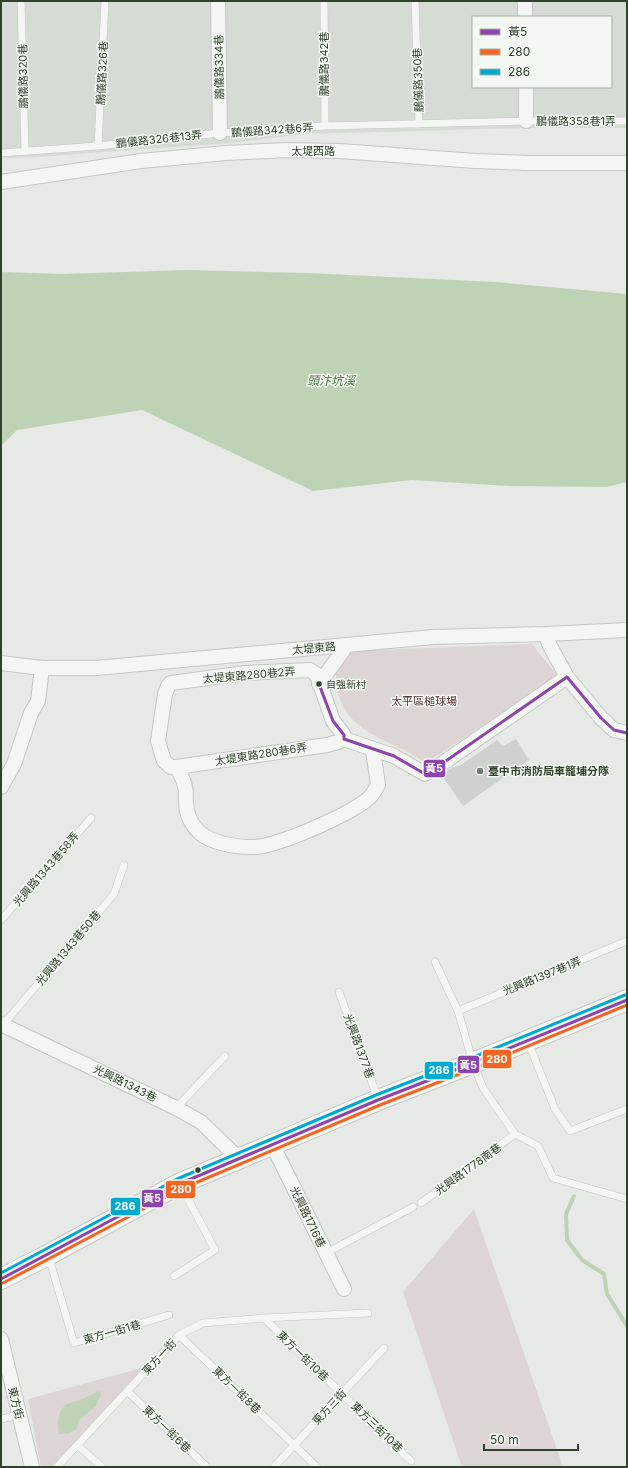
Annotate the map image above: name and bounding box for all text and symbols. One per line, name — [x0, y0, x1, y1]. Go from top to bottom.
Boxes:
legend — [472, 16, 612, 88]
text: 黃5 — [508, 24, 527, 39]
street label: 鵬儀路342巷 — [317, 32, 331, 96]
street label: 鵬儀路334巷 — [211, 35, 227, 99]
street label: 鵬儀路326巷 — [93, 41, 111, 105]
street label: 鵬儀路320巷 — [15, 44, 31, 108]
text: 280 — [508, 44, 530, 59]
street label: 鵬儀路350巷 — [410, 48, 426, 112]
text: 286 — [508, 64, 530, 79]
street label: 鵬儀路358巷1弄 — [536, 114, 616, 128]
street label: 鵬儀路342巷6弄 — [230, 120, 314, 140]
street label: 鵬儀路326巷13弄 — [115, 128, 203, 150]
street label: 太堤西路 — [291, 144, 335, 158]
water label: 頭汴坑溪 — [307, 373, 357, 388]
street label: 太堤東路 — [291, 639, 337, 657]
street label: 太堤東路280巷2弄 — [202, 664, 296, 686]
place label: 自強新村 — [326, 678, 366, 690]
marker: 自強新村 — [314, 679, 324, 689]
park label: 太平區槌球場 — [391, 694, 457, 708]
street label: 太堤東路280巷6弄 — [214, 740, 308, 768]
line badge: 黃5 — [423, 759, 446, 778]
text: 黃5 — [425, 761, 443, 775]
place label: 臺中市消防局車籠埔分隊 — [488, 764, 609, 778]
marker: 臺中市消防局車籠埔分隊 — [475, 766, 485, 776]
street label: 光興路1343巷58弄 — [10, 829, 82, 909]
street label: 光興路1343巷50巷 — [32, 908, 104, 988]
street label: 光興路1397巷1弄 — [501, 954, 583, 998]
street label: 光興路1377巷 — [341, 1012, 377, 1080]
line badge: 280 — [482, 1049, 512, 1069]
text: 280 — [486, 1052, 508, 1066]
line badge: 黃5 — [457, 1055, 480, 1074]
text: 黃5 — [459, 1058, 477, 1072]
line badge: 286 — [424, 1061, 454, 1080]
street label: 光興路1343巷 — [91, 1062, 159, 1104]
text: 286 — [428, 1063, 450, 1077]
street label: 光興路1778南巷 — [432, 1140, 504, 1198]
unlabelled marker — [193, 1165, 203, 1175]
line badge: 280 — [165, 1180, 196, 1199]
text: 280 — [170, 1182, 192, 1196]
street label: 光興路1716巷 — [287, 1184, 329, 1250]
line badge: 黃5 — [141, 1189, 164, 1208]
text: 黃5 — [143, 1191, 161, 1205]
line badge: 286 — [110, 1197, 141, 1216]
text: 286 — [114, 1199, 136, 1213]
street label: 東方一街1巷 — [81, 1317, 143, 1347]
street label: 東方一街10巷 — [274, 1328, 332, 1384]
street label: 東方一街 — [139, 1336, 179, 1378]
street label: 東方一街8巷 — [210, 1363, 264, 1417]
street label: 東方街 — [5, 1385, 27, 1421]
street label: 東方三街 — [309, 1386, 349, 1428]
street label: 東方三街10巷 — [348, 1399, 406, 1455]
street label: 東方一街6巷 — [140, 1402, 194, 1456]
scale bar — [484, 1426, 578, 1452]
text: 50 m — [490, 1432, 519, 1447]

